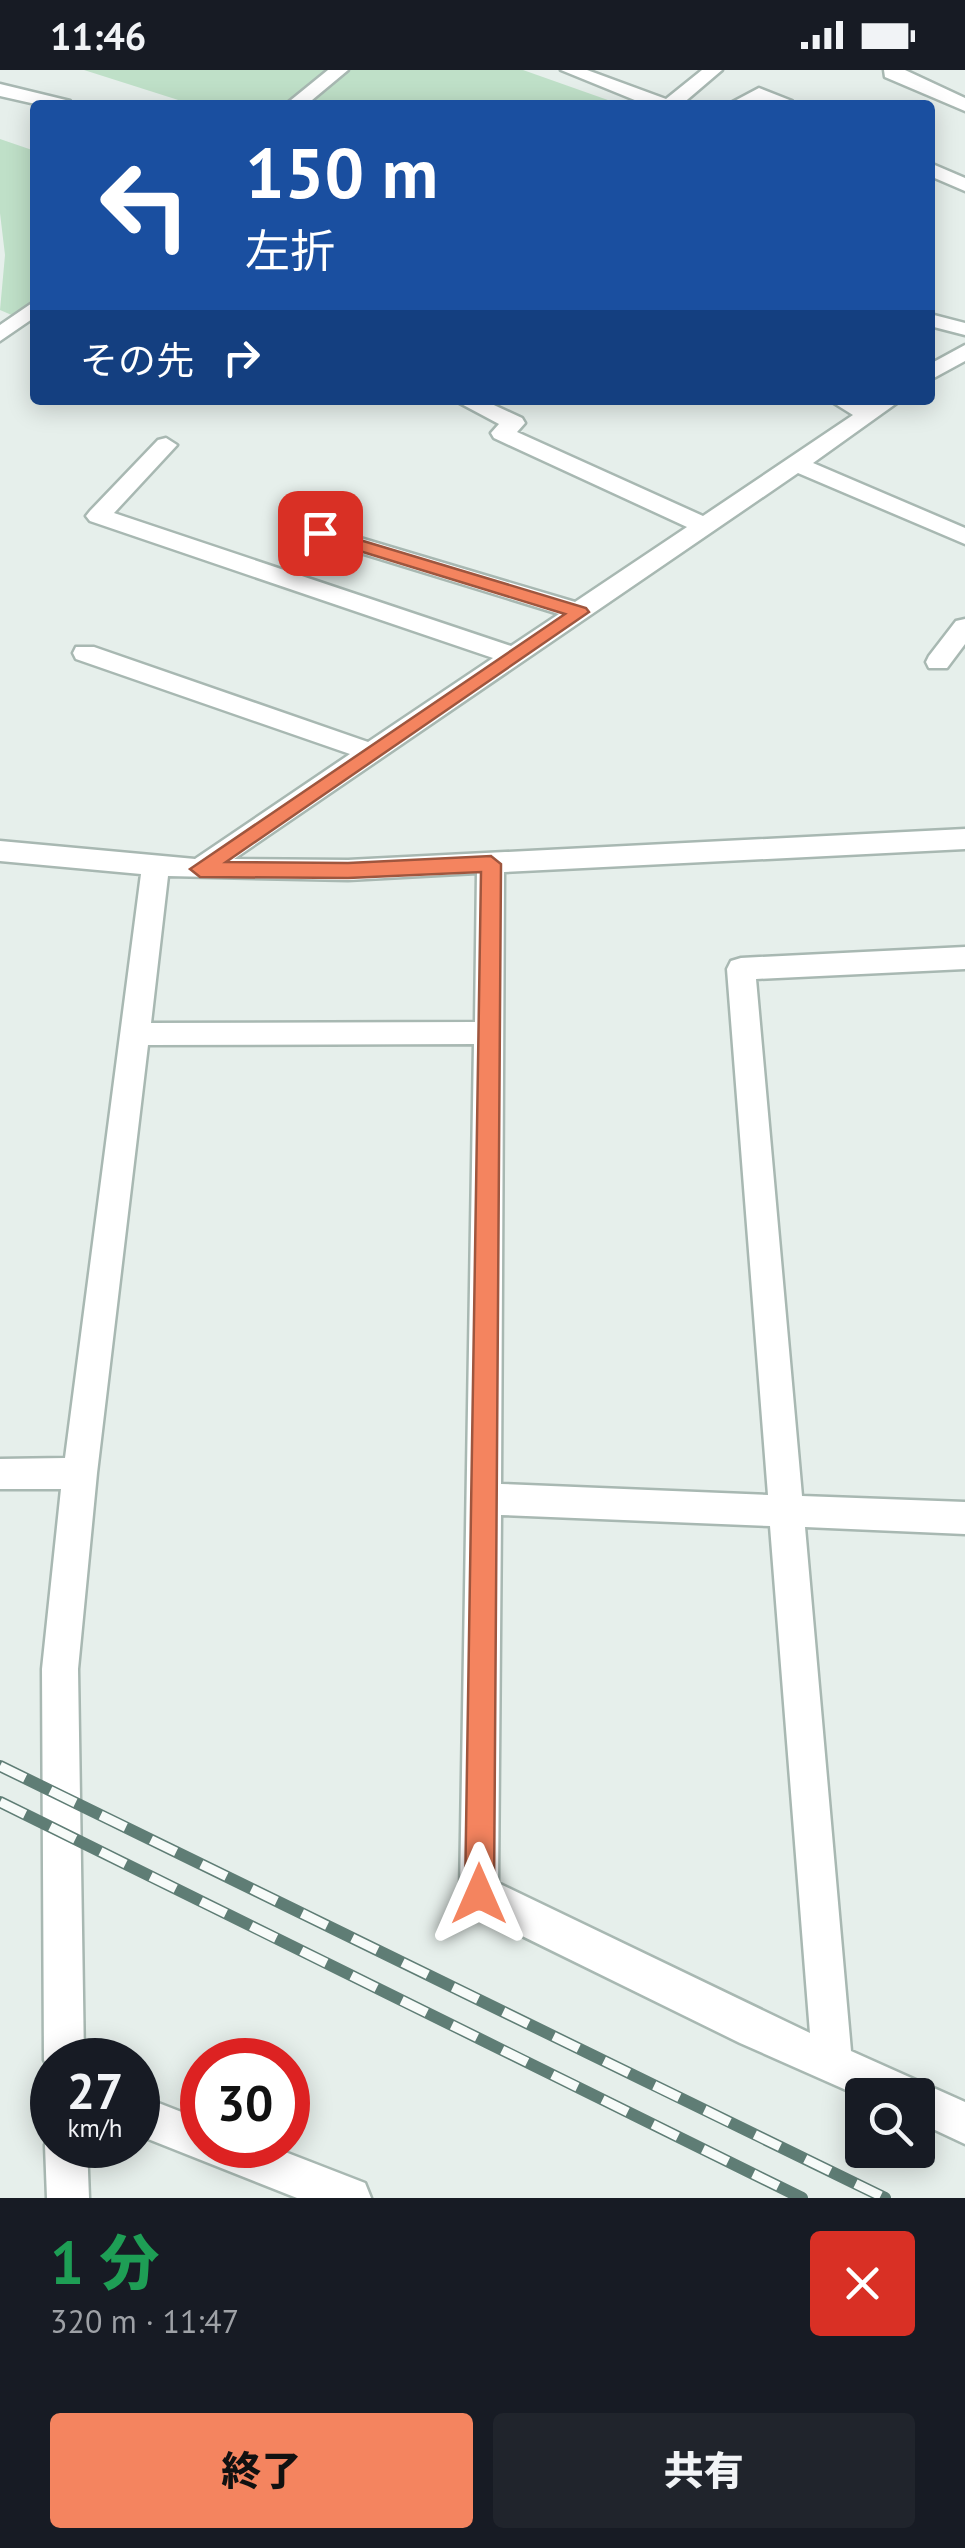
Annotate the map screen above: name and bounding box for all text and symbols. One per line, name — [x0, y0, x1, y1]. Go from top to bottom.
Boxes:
text: 11:46 — [50, 11, 146, 60]
text: 150 m — [245, 127, 438, 217]
icon: left — [80, 140, 210, 270]
text: 左折 — [245, 221, 335, 279]
icon: right — [214, 330, 269, 385]
text: その先 — [80, 335, 194, 384]
pin — [278, 491, 363, 576]
icon: arrive — [293, 506, 348, 561]
position arrow — [427, 1842, 531, 1946]
speed limit sign: 30 — [180, 2038, 310, 2168]
text: 27 — [67, 2058, 123, 2123]
map controls — [845, 2078, 935, 2168]
button: search — [845, 2078, 935, 2168]
text: km/h — [68, 2112, 122, 2144]
text: 1 分 — [50, 2223, 159, 2301]
button: close — [810, 2231, 915, 2336]
text: 320 m · 11:47 — [50, 2300, 239, 2342]
button: 終了 — [50, 2413, 473, 2528]
button: 共有 — [493, 2413, 915, 2528]

